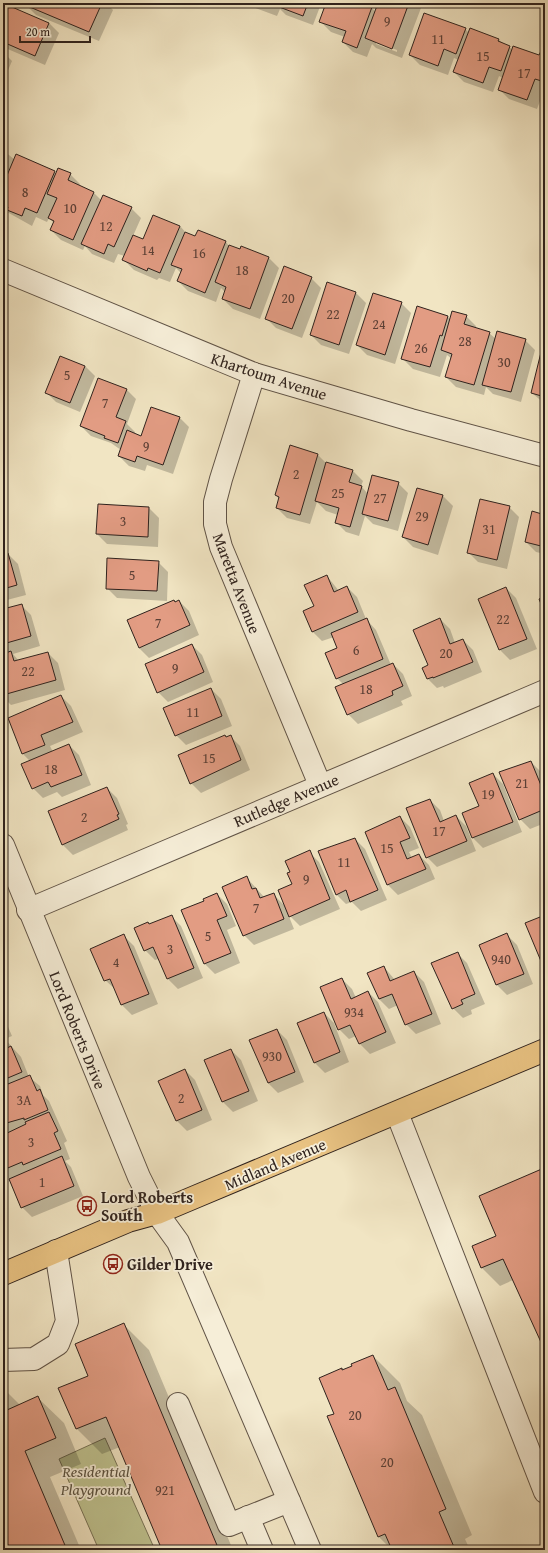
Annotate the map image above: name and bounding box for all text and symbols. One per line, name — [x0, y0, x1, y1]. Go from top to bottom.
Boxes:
house number: 9 — [384, 11, 391, 31]
scale bar — [20, 18, 90, 44]
text: 20 m — [26, 23, 50, 40]
house number: 11 — [431, 29, 445, 49]
house number: 15 — [476, 46, 490, 66]
house number: 17 — [517, 63, 531, 83]
house number: 8 — [22, 182, 29, 202]
house number: 10 — [63, 198, 77, 218]
house number: 12 — [99, 216, 113, 236]
house number: 14 — [141, 240, 155, 260]
house number: 16 — [192, 243, 206, 263]
house number: 18 — [235, 260, 249, 280]
house number: 20 — [281, 288, 295, 308]
house number: 22 — [326, 304, 340, 324]
house number: 24 — [372, 314, 386, 334]
house number: 28 — [458, 331, 472, 351]
house number: 26 — [414, 338, 428, 358]
street label: Khartoum Avenue — [208, 346, 330, 406]
house number: 30 — [497, 352, 511, 372]
house number: 5 — [64, 365, 70, 385]
house number: 7 — [102, 393, 109, 413]
house number: 9 — [143, 436, 150, 456]
house number: 2 — [293, 464, 299, 484]
house number: 25 — [331, 483, 345, 503]
house number: 27 — [373, 488, 387, 508]
house number: 29 — [415, 506, 429, 526]
house number: 3 — [120, 511, 126, 531]
house number: 31 — [482, 519, 496, 539]
street label: Maretta Avenue — [207, 529, 267, 637]
house number: 5 — [129, 565, 135, 585]
house number: 22 — [496, 609, 510, 629]
house number: 7 — [155, 613, 162, 633]
house number: 6 — [353, 640, 360, 660]
house number: 20 — [439, 643, 453, 663]
house number: 9 — [172, 658, 179, 678]
house number: 22 — [21, 661, 35, 681]
house number: 18 — [359, 679, 373, 699]
house number: 11 — [186, 702, 200, 722]
house number: 15 — [202, 748, 216, 768]
house number: 18 — [44, 759, 58, 779]
street label: Rutledge Avenue — [230, 767, 342, 833]
house number: 21 — [515, 773, 529, 793]
house number: 19 — [481, 784, 495, 804]
house number: 2 — [81, 807, 87, 827]
house number: 17 — [432, 821, 446, 841]
house number: 15 — [380, 838, 394, 858]
house number: 11 — [337, 852, 351, 872]
house number: 9 — [303, 869, 310, 889]
house number: 7 — [253, 898, 260, 918]
house number: 5 — [205, 926, 211, 946]
house number: 3 — [167, 939, 173, 959]
house number: 940 — [491, 949, 511, 969]
house number: 4 — [113, 952, 120, 972]
street label: Lord Roberts Drive — [43, 967, 113, 1093]
house number: 934 — [344, 1002, 364, 1022]
house number: 930 — [262, 1046, 282, 1066]
house number: 2 — [178, 1088, 184, 1108]
house number: 3A — [16, 1090, 32, 1110]
house number: 3 — [28, 1132, 34, 1152]
street label: Midland Avenue — [220, 1132, 330, 1196]
house number: 1 — [39, 1172, 45, 1192]
place label: Lord Roberts South — [101, 1185, 193, 1227]
bus stop icon: Lord Roberts South — [76, 1195, 98, 1217]
place label: Gilder Drive — [127, 1252, 213, 1276]
bus stop icon: Gilder Drive — [102, 1253, 124, 1275]
house number: 20 — [348, 1405, 362, 1425]
house number: 20 — [380, 1452, 394, 1472]
park label: Residential Playground — [60, 1459, 131, 1501]
house number: 921 — [155, 1480, 175, 1500]

